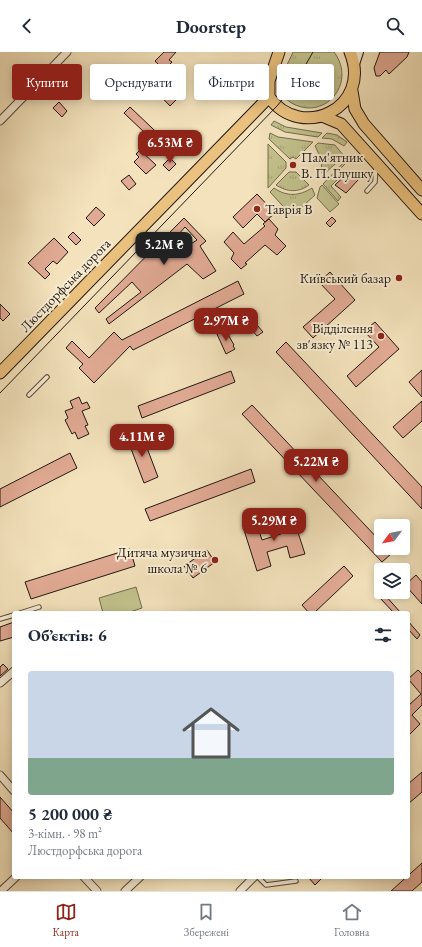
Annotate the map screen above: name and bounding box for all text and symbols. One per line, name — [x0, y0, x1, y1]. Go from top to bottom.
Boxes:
icon: back — [16, 15, 38, 37]
text: Doorstep — [176, 15, 246, 38]
icon: search — [384, 15, 406, 37]
chip: Купити — [12, 64, 82, 100]
chip: Орендувати — [90, 64, 186, 100]
chip: Фільтри — [194, 64, 269, 100]
chip: Нове — [277, 64, 334, 100]
pin: 6.53M ₴ — [133, 130, 207, 164]
text: 6.53M ₴ — [147, 134, 193, 151]
place label: Пам'ятник В. П. Глушку — [301, 148, 374, 182]
marker: Пам'ятник В. П. Глушку — [288, 160, 298, 170]
place label: Таврія В — [265, 200, 312, 218]
marker: Таврія В — [252, 204, 262, 214]
pin: 5.2M ₴ — [131, 232, 197, 266]
street label: Люстдорфська дорога — [16, 234, 114, 335]
text: 5.2M ₴ — [144, 236, 184, 253]
place label: Київський базар — [300, 269, 391, 287]
marker: Київський базар — [394, 273, 404, 283]
pin: 2.97M ₴ — [189, 308, 263, 342]
text: 2.97M ₴ — [203, 312, 249, 329]
place label: Відділення зв'язку № 113 — [297, 319, 373, 353]
marker: Відділення зв'язку № 113 — [376, 331, 386, 341]
pin: 4.11M ₴ — [105, 424, 179, 458]
text: 4.11M ₴ — [119, 428, 165, 445]
pin: 5.22M ₴ — [279, 449, 353, 483]
text: 5.22M ₴ — [293, 453, 339, 470]
pin: 5.29M ₴ — [237, 508, 311, 542]
text: 5.29M ₴ — [251, 512, 297, 529]
north arrow — [374, 519, 410, 555]
map controls — [374, 519, 410, 599]
place label: Дитяча музична школа № 6 — [117, 543, 207, 577]
marker: Дитяча музична школа № 6 — [210, 555, 220, 565]
button: layers — [374, 563, 410, 599]
text: Об’єктів: 6 — [28, 624, 107, 646]
icon: filters — [372, 624, 394, 646]
icon: home — [175, 697, 247, 769]
text: 5 200 000 ₴ — [28, 803, 112, 825]
text: 3-кімн. · 98 m² — [28, 825, 102, 842]
text: Люстдорфська дорога — [28, 842, 142, 859]
tab: Карта — [53, 901, 79, 939]
tab: Збережені — [184, 901, 229, 939]
tab: Головна — [334, 901, 369, 939]

